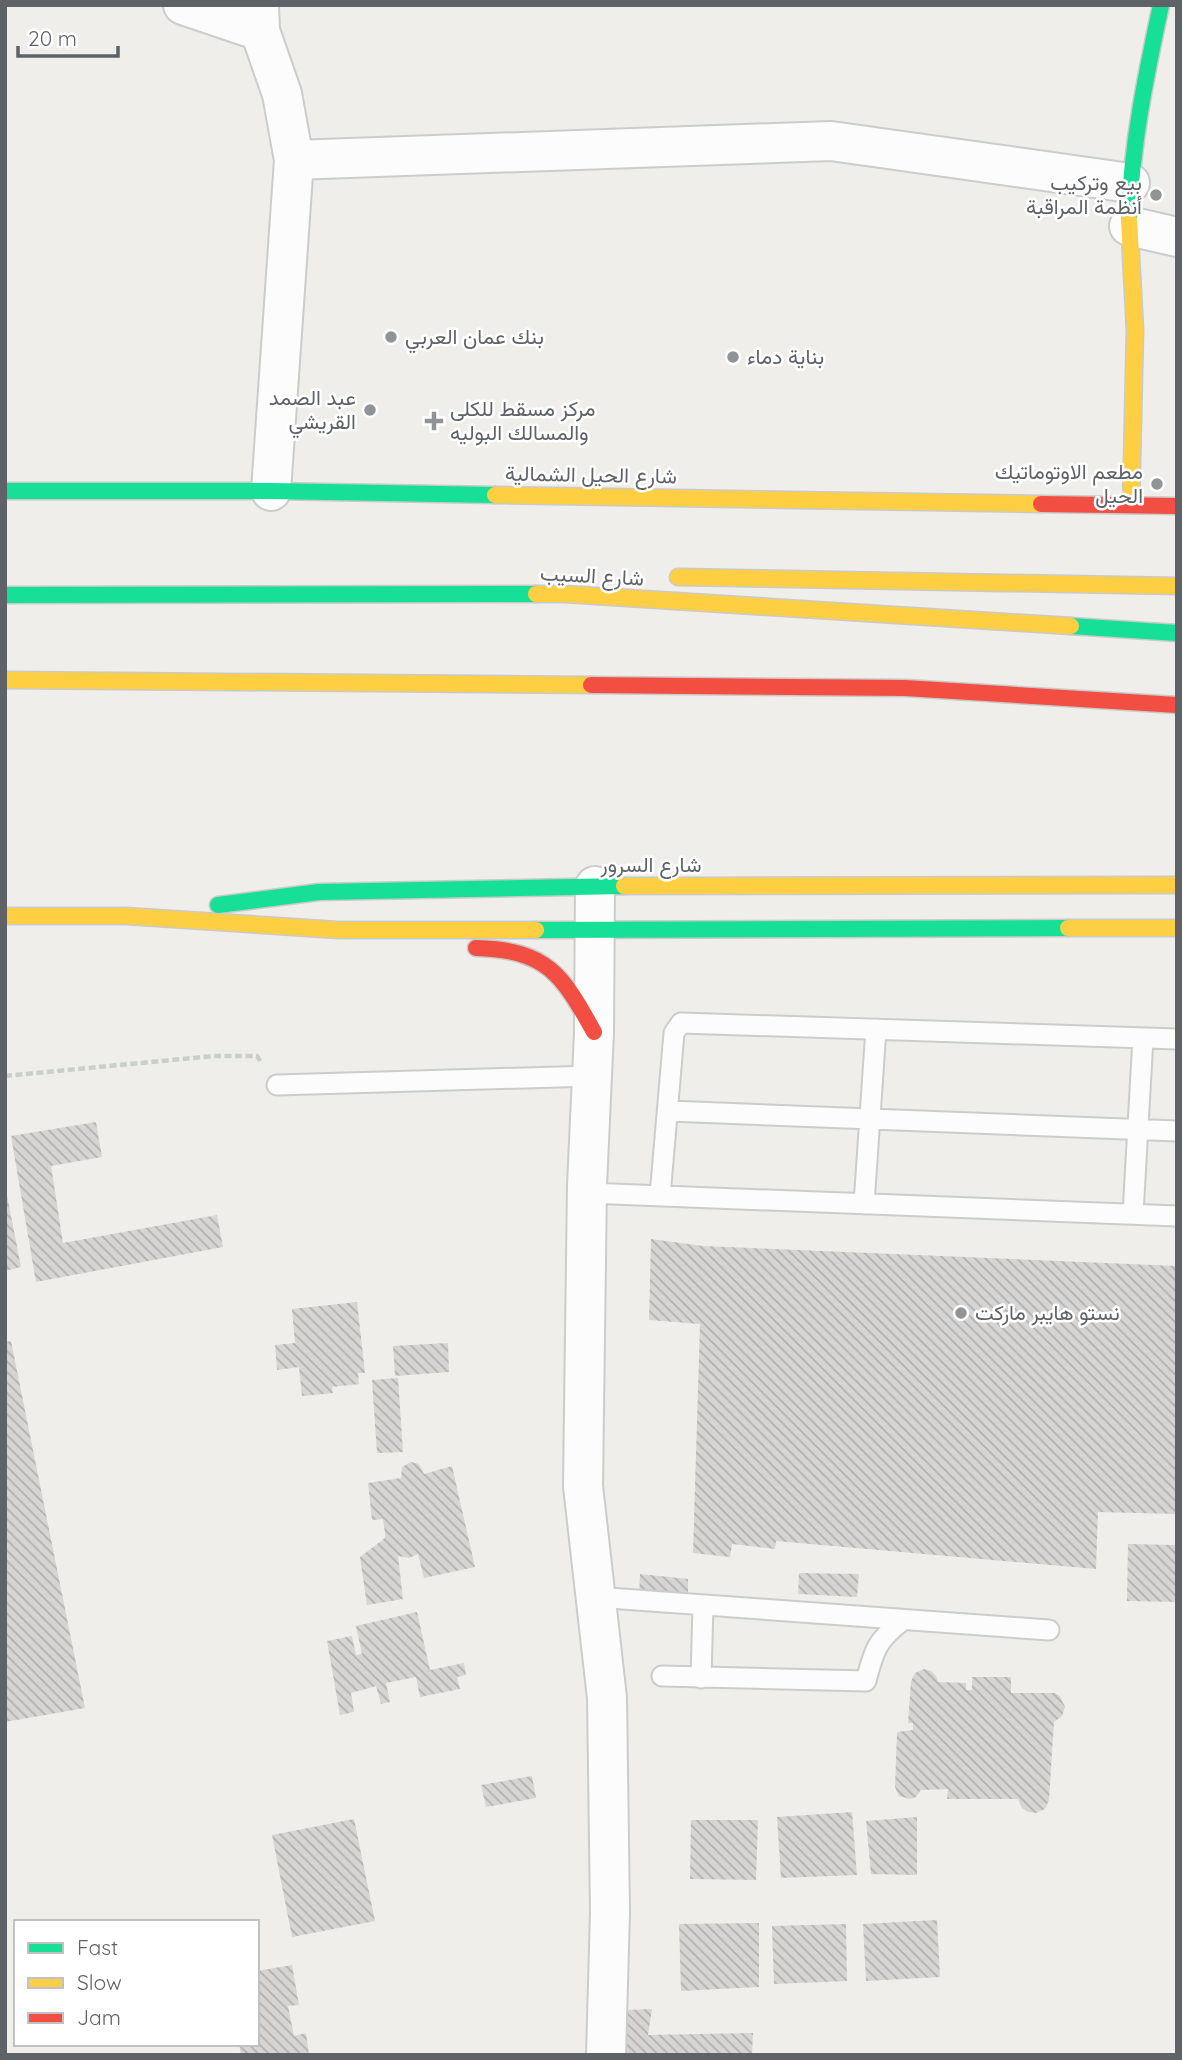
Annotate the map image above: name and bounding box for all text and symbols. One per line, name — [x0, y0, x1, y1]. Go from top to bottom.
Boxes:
scale bar — [18, 14, 117, 58]
text: 20 m — [28, 25, 77, 51]
place label: بيع وتركيب أنظمة المراقبة — [1026, 169, 1142, 220]
marker: بيع وتركيب أنظمة المراقبة — [1148, 187, 1164, 203]
place label: بنك عمان العربي — [405, 323, 544, 354]
marker: بنك عمان العربي — [383, 329, 399, 345]
place label: بناية دماء — [747, 343, 824, 369]
marker: بناية دماء — [725, 349, 741, 365]
place label: عبد الصمد القريشي — [269, 384, 356, 439]
place label: مركز مسقط للكلى والمسالك البوليه — [450, 395, 595, 446]
marker: عبد الصمد القريشي — [362, 402, 378, 418]
marker: مركز مسقط للكلى والمسالك البوليه — [424, 411, 444, 431]
place label: مطعم الاوتوماتيك الحيل — [995, 458, 1143, 508]
street label: شارع الحيل الشمالية — [505, 460, 677, 490]
marker: مطعم الاوتوماتيك الحيل — [1149, 476, 1165, 492]
street label: شارع السيب — [539, 559, 645, 593]
street label: شارع السرور — [600, 851, 701, 879]
place label: نستو هايبر ماركت — [975, 1299, 1120, 1326]
marker: نستو هايبر ماركت — [953, 1305, 969, 1321]
legend — [14, 1920, 259, 2046]
text: Fast — [77, 1934, 118, 1960]
text: Slow — [77, 1969, 122, 1995]
text: Jam — [77, 2004, 121, 2030]

